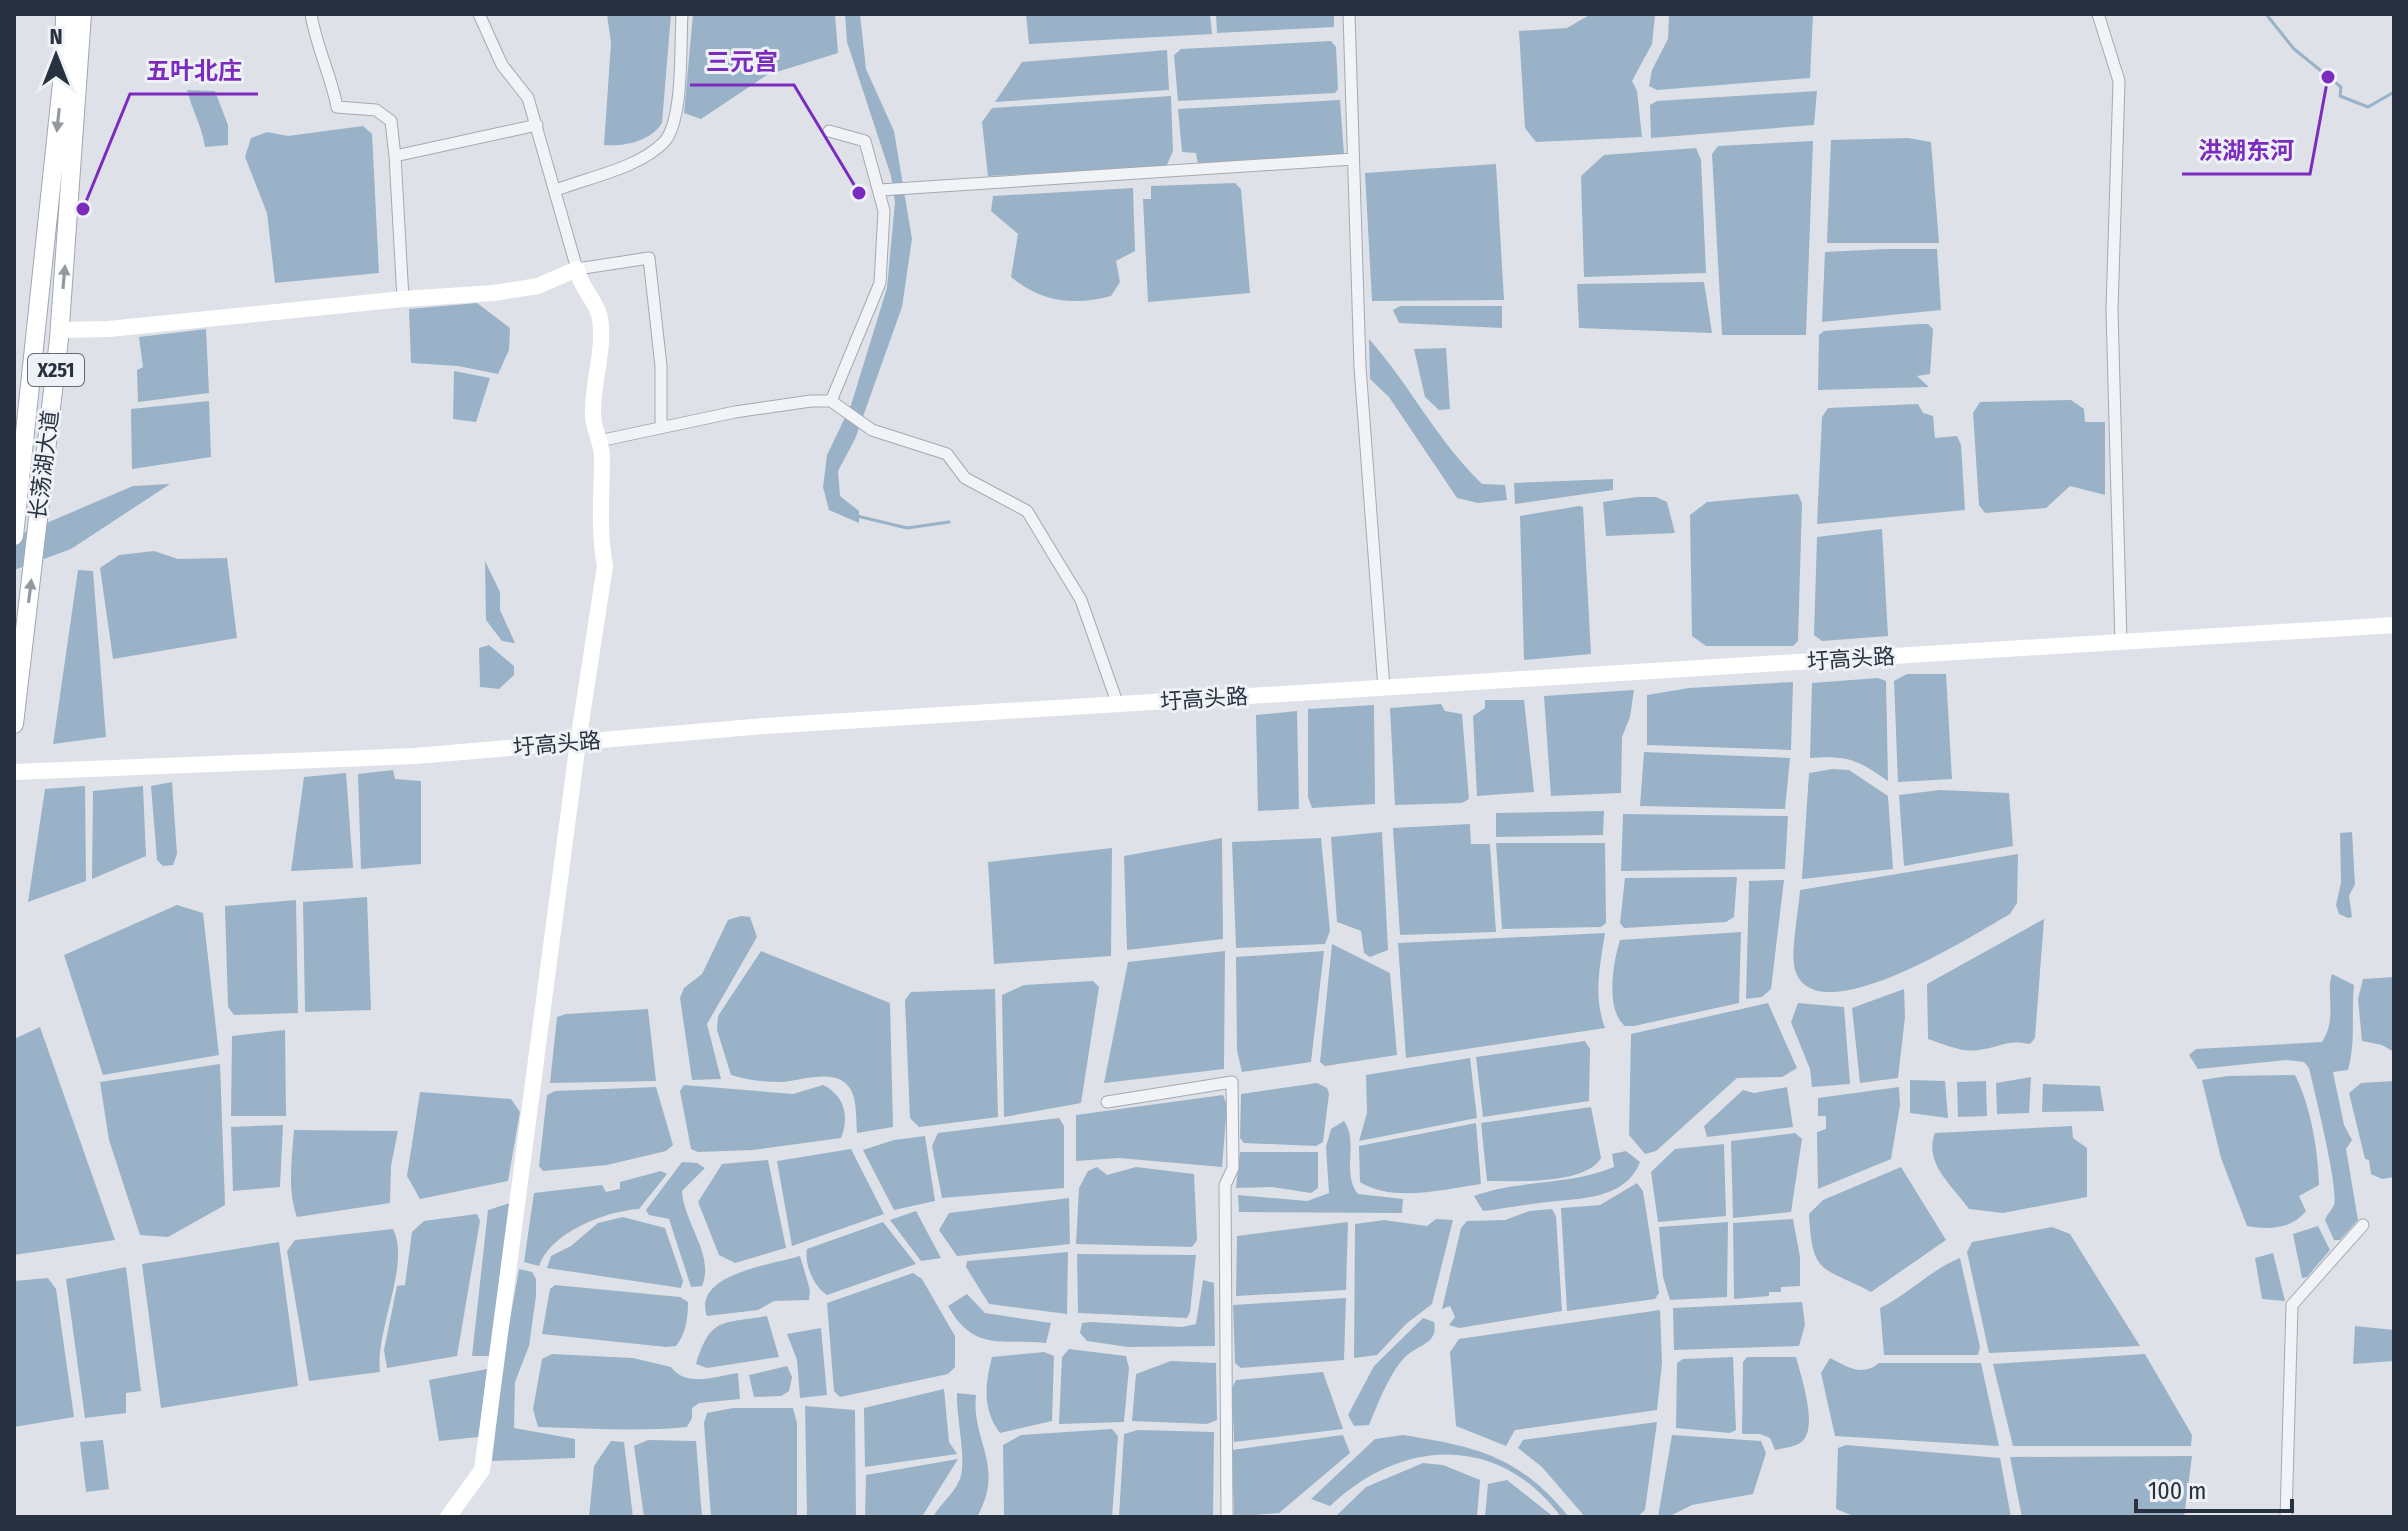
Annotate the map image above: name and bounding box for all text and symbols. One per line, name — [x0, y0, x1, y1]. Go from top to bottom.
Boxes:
north arrow — [16, 16, 96, 96]
text: N — [49, 23, 63, 50]
callout: 三元宫 — [690, 37, 794, 85]
callout: 五叶北庄 — [130, 46, 258, 94]
text: 三元宫 — [706, 48, 778, 76]
text: 五叶北庄 — [146, 57, 242, 85]
one-way arrow — [51, 108, 64, 133]
callout: 洪湖东河 — [2182, 126, 2310, 174]
text: 洪湖东河 — [2198, 137, 2294, 165]
one-way arrow — [58, 264, 71, 289]
road number: X251 — [28, 354, 84, 386]
street label: 长荡湖大道 — [24, 409, 64, 521]
one-way arrow — [23, 578, 36, 603]
street label: 圩高头路 — [1806, 642, 1896, 676]
street label: 圩高头路 — [1159, 682, 1249, 716]
street label: 圩高头路 — [512, 727, 602, 761]
scale bar — [2136, 1463, 2292, 1513]
text: 100 m — [2148, 1477, 2206, 1505]

